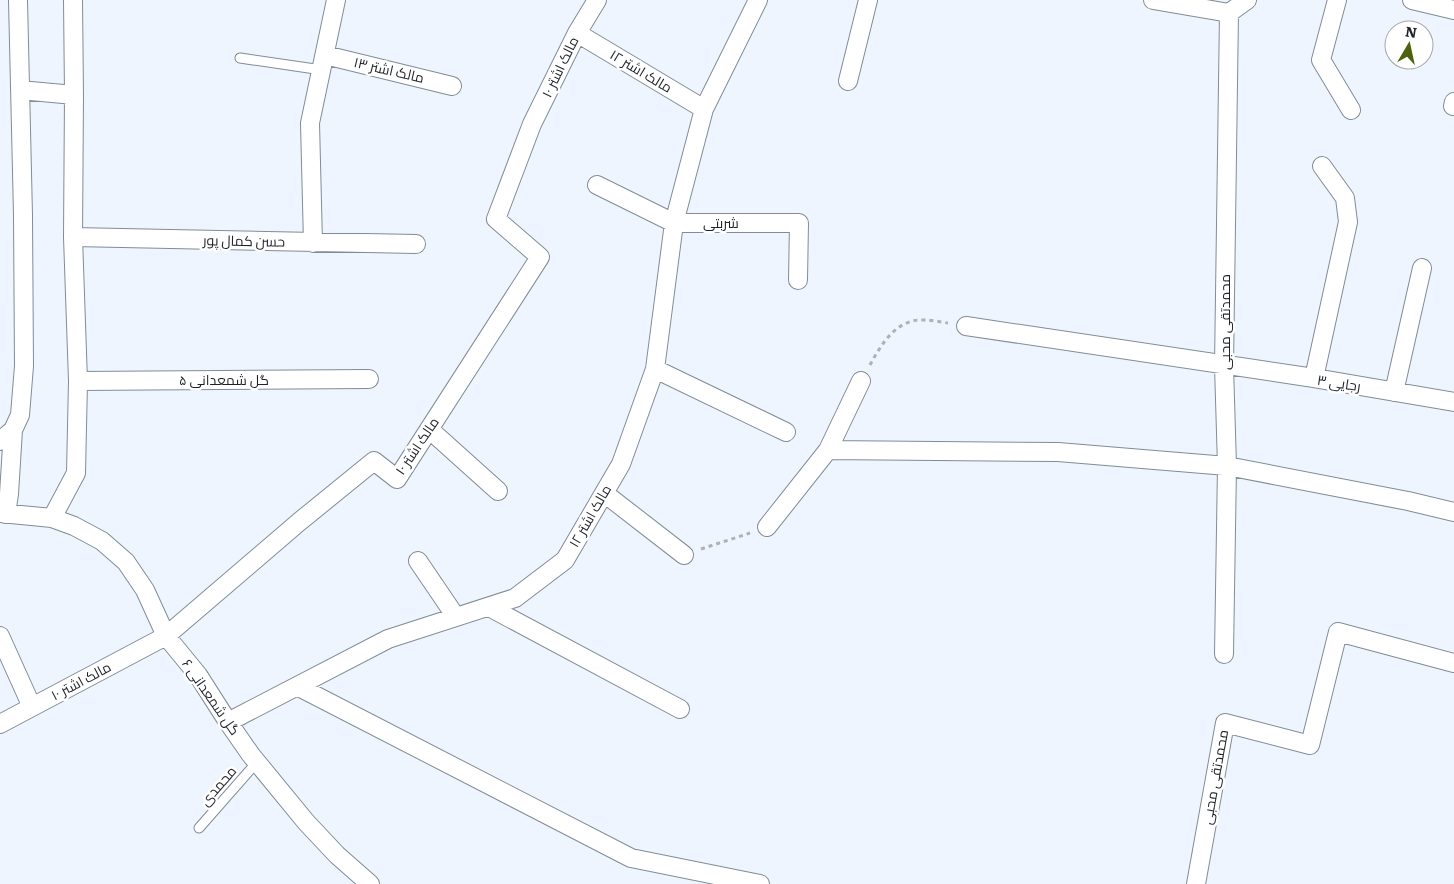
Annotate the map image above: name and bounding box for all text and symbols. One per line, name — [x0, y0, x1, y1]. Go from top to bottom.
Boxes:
north arrow — [1384, 20, 1434, 70]
text: N — [1404, 20, 1419, 42]
street label: مالک اشتر ۱۰ — [536, 33, 582, 100]
street label: مالک اشتر ۱۲ — [607, 44, 676, 97]
street label: مالک اشتر ۱۳ — [352, 51, 426, 87]
street label: شربتی — [703, 212, 739, 232]
street label: حسن کمال پور — [202, 229, 285, 252]
street label: محمدتقی محبی — [1214, 274, 1234, 370]
street label: گل شمعدانی ۵ — [179, 369, 269, 389]
street label: رجایی ۳ — [1316, 369, 1362, 395]
street label: مالک اشتر ۱۰ — [390, 413, 443, 478]
street label: مالک اشتر ۱۲ — [563, 480, 615, 551]
street label: گل شمعدانی ۶ — [178, 654, 245, 739]
street label: مالک اشتر ۱۰ — [47, 656, 114, 704]
street label: محمدتقی محبی — [1196, 728, 1232, 826]
street label: محمدی — [194, 761, 240, 810]

